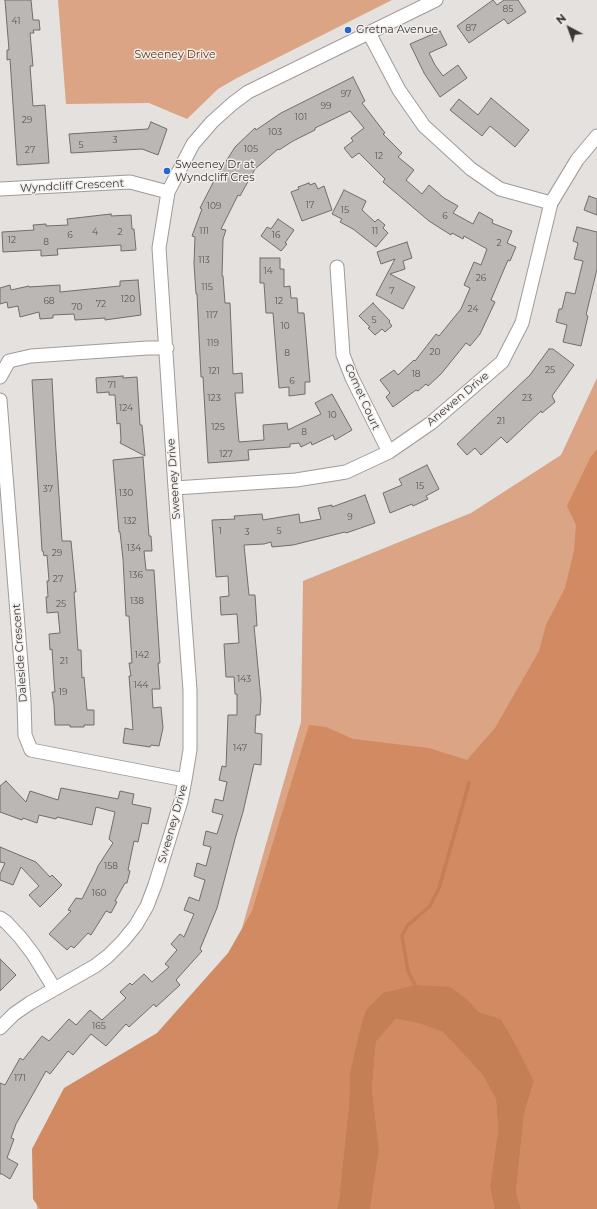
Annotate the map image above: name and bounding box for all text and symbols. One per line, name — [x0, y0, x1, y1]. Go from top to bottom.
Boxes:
house number: 85 — [503, 4, 513, 14]
north arrow — [549, 8, 589, 48]
text: N — [553, 11, 569, 27]
house number: 41 — [12, 16, 20, 26]
place label: Gretna Avenue — [356, 23, 438, 37]
house number: 87 — [465, 23, 477, 33]
marker: Gretna Avenue — [343, 25, 353, 35]
park label: Sweeney Drive — [134, 48, 216, 62]
house number: 97 — [341, 89, 351, 99]
house number: 99 — [321, 101, 331, 111]
house number: 101 — [295, 112, 307, 122]
house number: 29 — [22, 115, 32, 125]
house number: 103 — [268, 127, 282, 137]
house number: 3 — [112, 135, 118, 145]
house number: 5 — [78, 140, 84, 150]
house number: 105 — [244, 144, 258, 154]
house number: 27 — [25, 145, 35, 155]
house number: 12 — [375, 151, 383, 161]
place label: Sweeney Dr at Wyndcliff Cres — [175, 158, 255, 184]
marker: Sweeney Dr at Wyndcliff Cres — [162, 166, 172, 176]
street label: Wyndcliff Crescent — [20, 177, 124, 195]
house number: 17 — [306, 200, 314, 210]
house number: 109 — [207, 201, 221, 211]
house number: 15 — [341, 205, 349, 215]
house number: 6 — [442, 211, 448, 221]
house number: 111 — [199, 226, 209, 236]
house number: 11 — [372, 226, 378, 236]
house number: 4 — [92, 227, 98, 237]
house number: 2 — [117, 227, 123, 237]
house number: 6 — [67, 230, 73, 240]
house number: 16 — [272, 230, 280, 240]
house number: 12 — [8, 235, 16, 245]
house number: 8 — [43, 237, 49, 247]
house number: 2 — [496, 238, 502, 248]
house number: 113 — [198, 255, 210, 265]
house number: 14 — [263, 266, 273, 276]
house number: 26 — [476, 273, 486, 283]
house number: 115 — [201, 282, 213, 292]
house number: 7 — [389, 286, 395, 296]
house number: 120 — [121, 294, 135, 304]
house number: 68 — [43, 296, 55, 306]
house number: 12 — [275, 296, 283, 306]
house number: 72 — [96, 299, 106, 309]
house number: 70 — [71, 302, 83, 312]
house number: 24 — [468, 304, 478, 314]
house number: 117 — [206, 310, 218, 320]
house number: 5 — [371, 315, 377, 325]
house number: 10 — [280, 321, 290, 331]
house number: 119 — [207, 338, 219, 348]
house number: 20 — [429, 347, 441, 357]
house number: 8 — [284, 348, 290, 358]
street label: Comet Court — [342, 362, 382, 432]
house number: 25 — [545, 365, 555, 375]
house number: 121 — [208, 366, 220, 376]
house number: 18 — [412, 369, 420, 379]
street label: Anewen Drive — [424, 369, 492, 429]
house number: 6 — [289, 376, 295, 386]
house number: 71 — [108, 380, 116, 390]
house number: 123 — [207, 393, 221, 403]
house number: 23 — [522, 393, 532, 403]
house number: 124 — [119, 403, 133, 413]
house number: 10 — [327, 410, 337, 420]
house number: 21 — [497, 416, 505, 426]
house number: 125 — [211, 422, 225, 432]
house number: 8 — [301, 427, 307, 437]
street label: Sweeney Drive — [165, 438, 183, 520]
house number: 127 — [219, 449, 233, 459]
house number: 15 — [416, 481, 424, 491]
house number: 37 — [43, 484, 53, 494]
house number: 130 — [119, 488, 133, 498]
house number: 9 — [347, 512, 353, 522]
house number: 132 — [123, 516, 137, 526]
house number: 1 — [218, 526, 222, 536]
house number: 5 — [276, 526, 282, 536]
house number: 3 — [244, 527, 250, 537]
house number: 134 — [127, 543, 141, 553]
house number: 29 — [52, 548, 62, 558]
house number: 136 — [129, 570, 143, 580]
house number: 27 — [53, 574, 63, 584]
house number: 138 — [130, 596, 144, 606]
house number: 25 — [56, 599, 66, 609]
street label: Daleside Crescent — [10, 603, 30, 703]
house number: 142 — [135, 650, 149, 660]
house number: 21 — [60, 656, 68, 666]
house number: 143 — [237, 674, 251, 684]
house number: 144 — [133, 680, 149, 690]
house number: 19 — [59, 687, 67, 697]
house number: 147 — [233, 743, 247, 753]
street label: Sweeney Drive — [155, 783, 191, 865]
house number: 158 — [104, 861, 118, 871]
house number: 160 — [92, 888, 106, 898]
house number: 165 — [92, 1021, 106, 1031]
house number: 171 — [14, 1073, 26, 1083]

